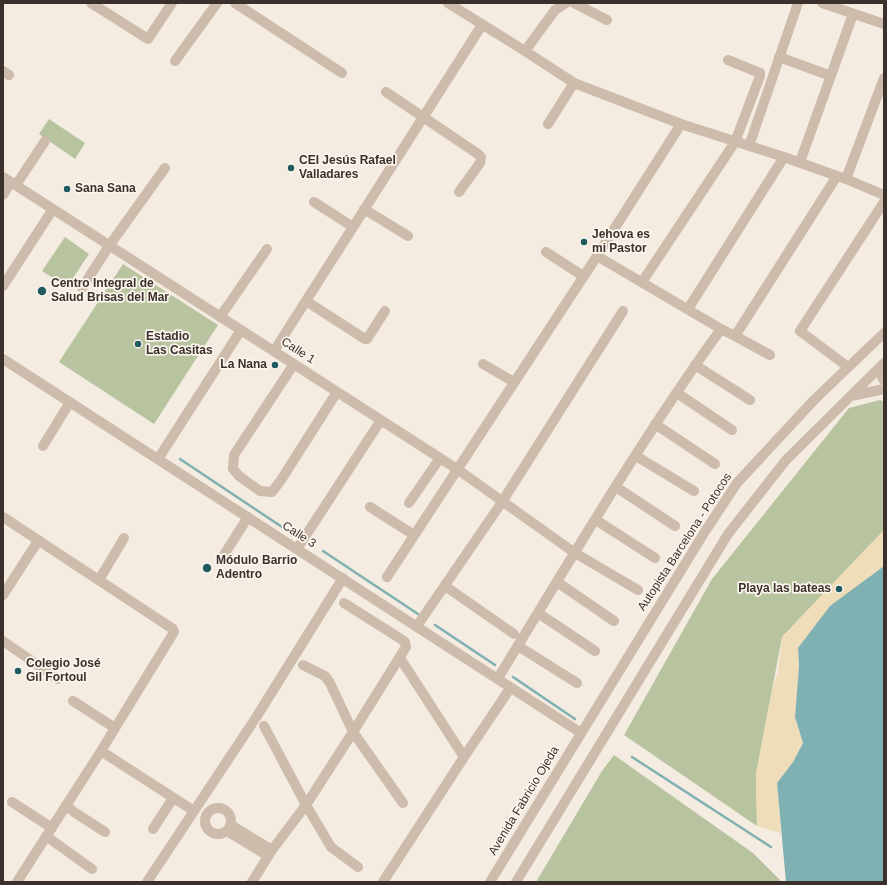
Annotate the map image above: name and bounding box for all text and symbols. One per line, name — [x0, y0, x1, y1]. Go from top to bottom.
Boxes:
place label: CEI Jesús Rafael Valladares — [299, 154, 396, 182]
marker: CEI Jesús Rafael Valladares — [286, 163, 296, 173]
place label: Sana Sana — [75, 182, 136, 196]
marker: Sana Sana — [62, 184, 72, 194]
place label: Jehova es mi Pastor — [592, 228, 650, 256]
marker: Jehova es mi Pastor — [579, 237, 589, 247]
place label: Centro Integral de Salud Brisas del Mar — [51, 277, 169, 305]
marker: Centro Integral de Salud Brisas del Mar — [36, 285, 48, 297]
place label: Estadio Las Casitas — [146, 330, 213, 358]
street label: Calle 1 — [278, 335, 318, 367]
marker: Estadio Las Casitas — [133, 339, 143, 349]
place label: La Nana — [220, 358, 267, 372]
marker: La Nana — [270, 360, 280, 370]
street label: Autopista Barcelona - Potocos — [635, 470, 735, 614]
street label: Calle 3 — [279, 519, 319, 551]
place label: Módulo Barrio Adentro — [216, 554, 297, 582]
marker: Módulo Barrio Adentro — [201, 562, 213, 574]
place label: Playa las bateas — [738, 582, 831, 596]
marker: Playa las bateas — [834, 584, 844, 594]
place label: Colegio José Gil Fortoul — [26, 657, 101, 685]
marker: Colegio José Gil Fortoul — [13, 666, 23, 676]
street label: Avenida Fabricio Ojeda — [486, 744, 562, 858]

